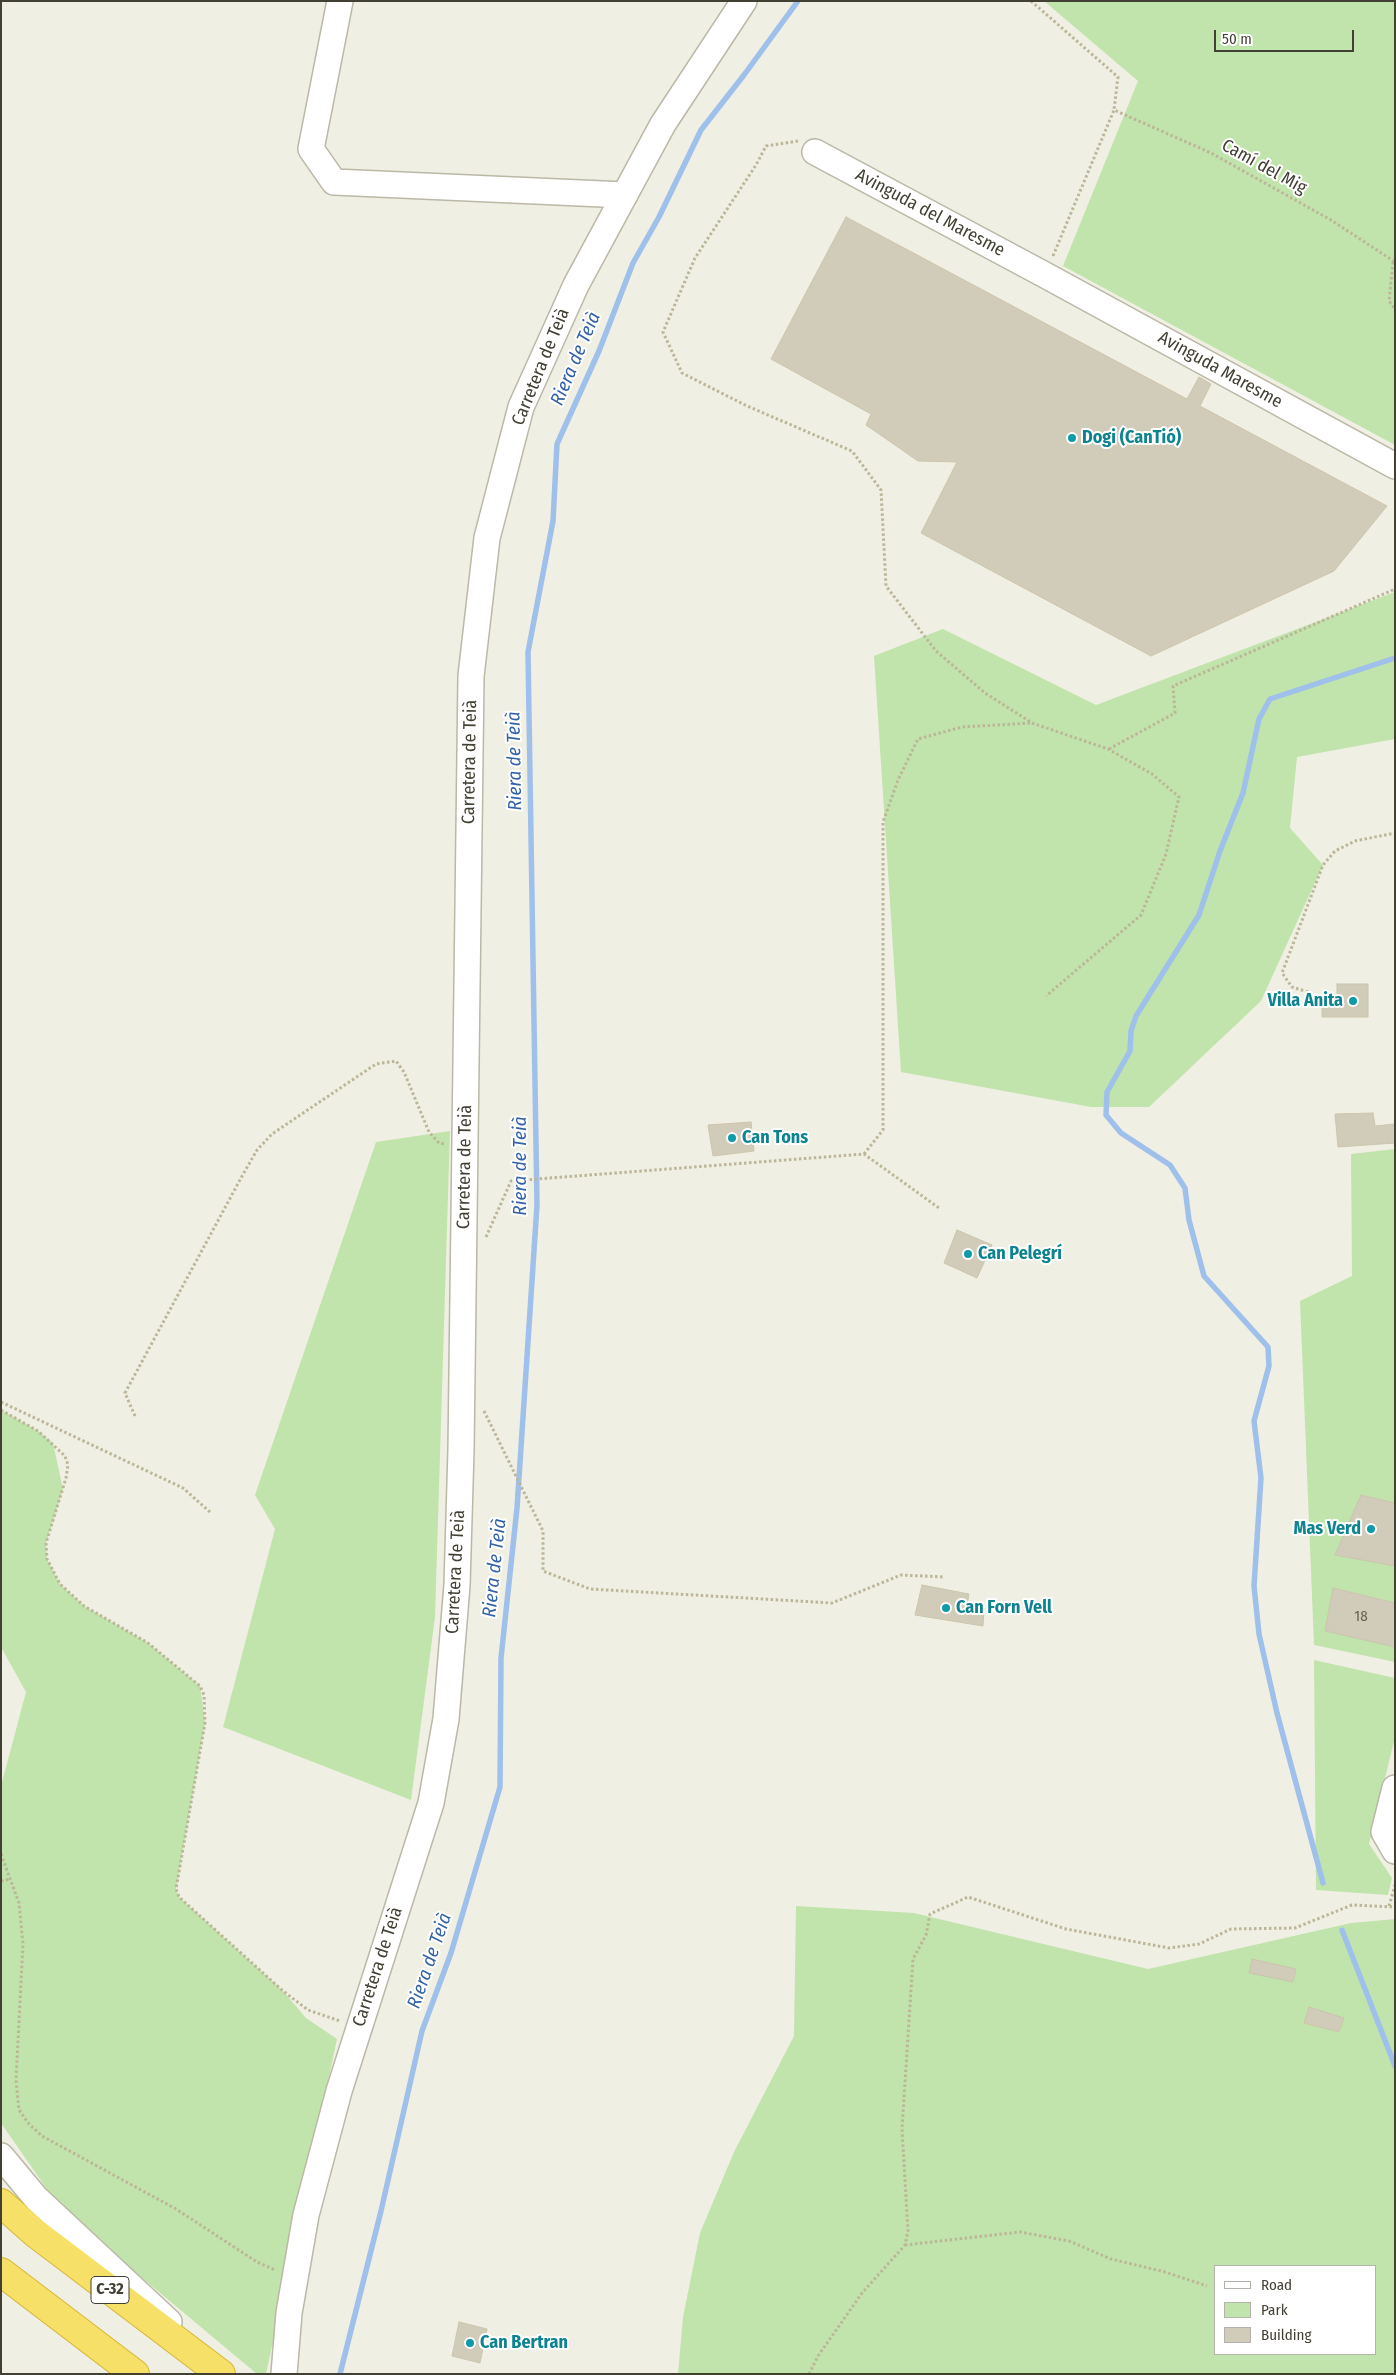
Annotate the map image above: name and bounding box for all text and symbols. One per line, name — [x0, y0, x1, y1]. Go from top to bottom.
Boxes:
scale bar — [1216, 20, 1356, 52]
text: 50 m — [1222, 30, 1252, 48]
street label: Camí del Mig — [1218, 135, 1310, 199]
street label: Avinguda del Maresme — [852, 164, 1008, 262]
street label: Carretera de Teià — [508, 305, 574, 429]
water label: Riera de Teià — [546, 309, 606, 409]
street label: Avinguda Maresme — [1154, 327, 1286, 413]
place label: Dogi (CanTió) — [1082, 427, 1181, 449]
marker: Dogi (CanTió) — [1066, 432, 1078, 444]
street label: Carretera de Teià — [458, 700, 482, 824]
water label: Riera de Teià — [503, 711, 527, 811]
place label: Villa Anita — [1267, 990, 1343, 1012]
marker: Villa Anita — [1347, 995, 1359, 1007]
street label: Carretera de Teià — [453, 1105, 477, 1229]
water label: Riera de Teià — [510, 1116, 532, 1216]
place label: Can Tons — [742, 1127, 808, 1149]
marker: Can Tons — [726, 1132, 738, 1144]
place label: Can Pelegrí — [978, 1243, 1062, 1265]
marker: Can Pelegrí — [962, 1248, 974, 1260]
street label: Carretera de Teià — [442, 1509, 470, 1635]
water label: Riera de Teià — [478, 1517, 512, 1619]
place label: Mas Verd — [1294, 1518, 1361, 1540]
marker: Mas Verd — [1365, 1523, 1377, 1535]
place label: Can Forn Vell — [956, 1597, 1052, 1619]
marker: Can Forn Vell — [940, 1602, 952, 1614]
house number: 18 — [1354, 1608, 1368, 1626]
street label: Carretera de Teià — [349, 1905, 407, 2029]
water label: Riera de Teià — [403, 1910, 457, 2012]
legend — [1214, 2265, 1376, 2355]
road number: C-32 — [91, 2276, 129, 2304]
text: Road — [1261, 2276, 1292, 2294]
text: Park — [1261, 2301, 1288, 2319]
text: Building — [1261, 2326, 1312, 2344]
place label: Can Bertran — [480, 2332, 568, 2354]
marker: Can Bertran — [464, 2337, 476, 2349]

